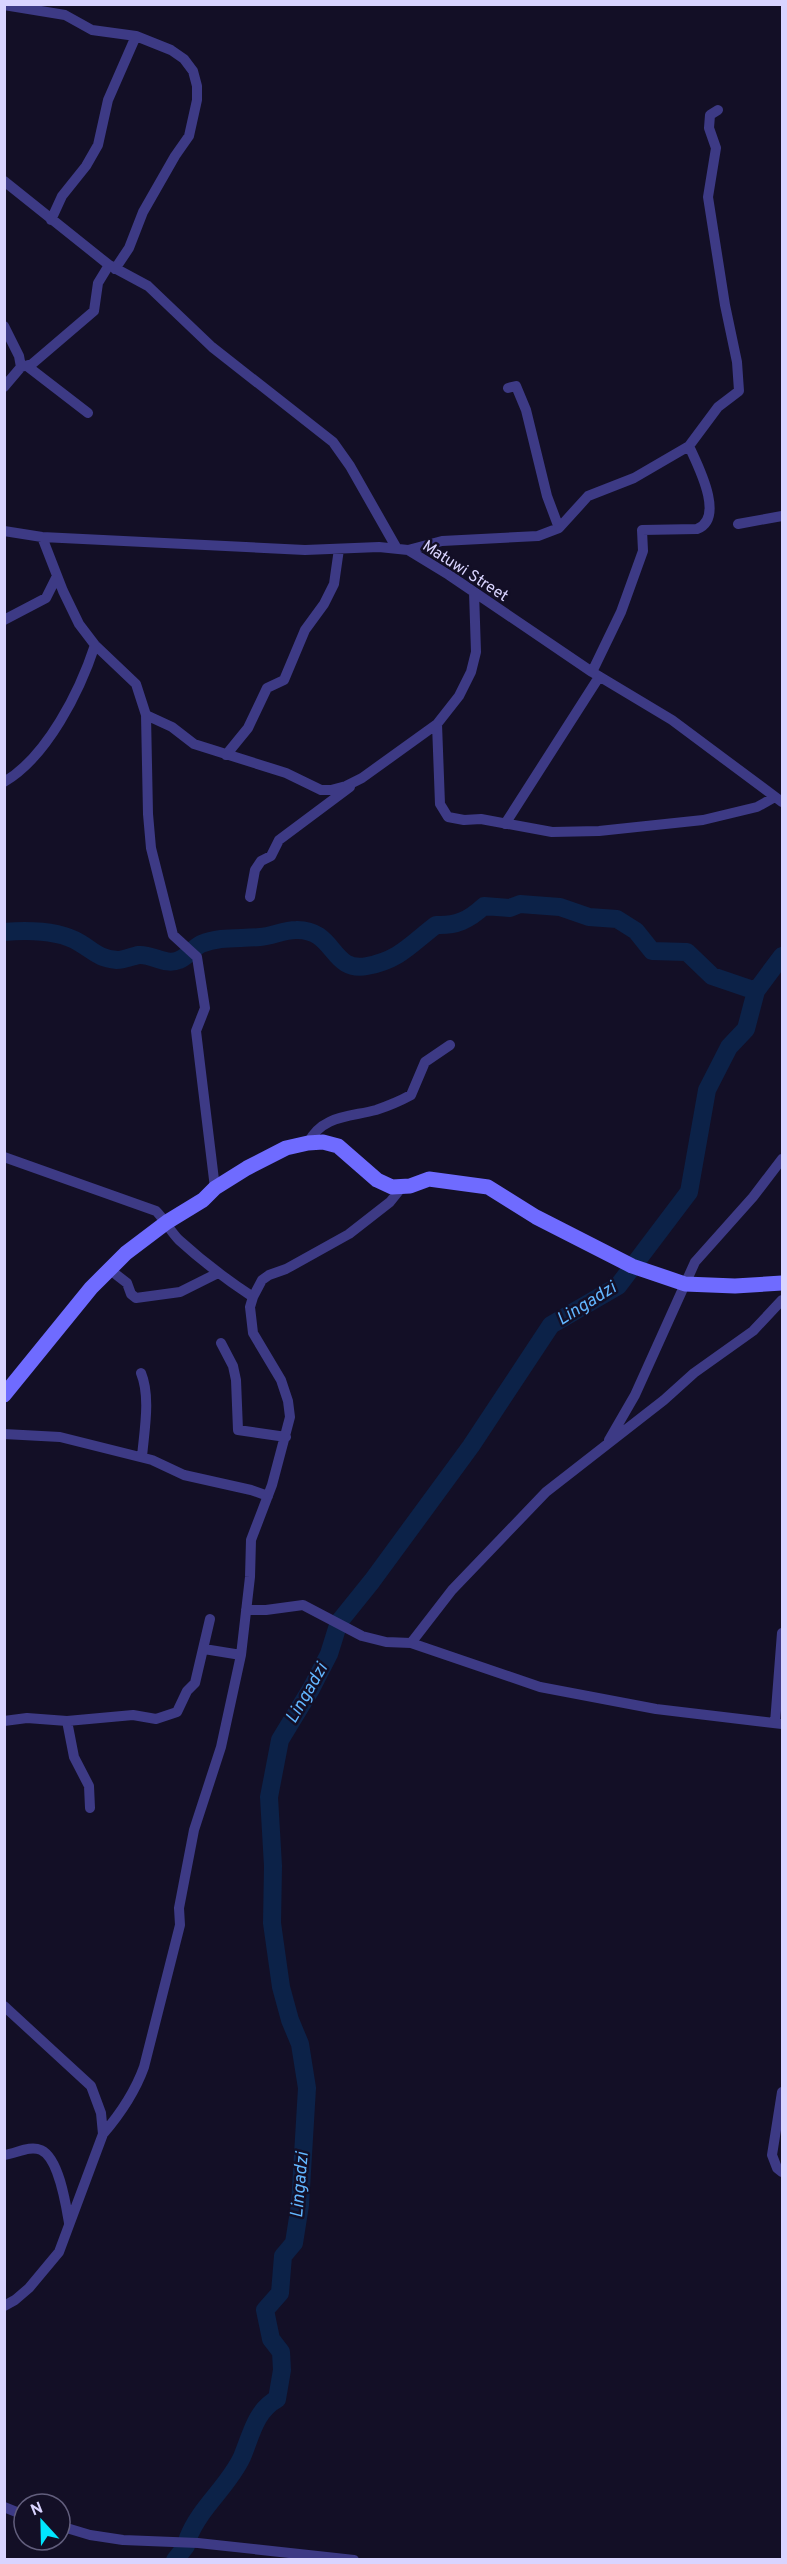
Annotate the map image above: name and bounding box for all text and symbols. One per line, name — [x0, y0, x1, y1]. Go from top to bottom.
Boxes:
street label: Matuwi Street — [418, 536, 512, 607]
water label: Lingadzi — [553, 1276, 622, 1332]
water label: Lingadzi — [281, 1658, 335, 1728]
water label: Lingadzi — [286, 2150, 315, 2219]
north arrow — [12, 2492, 72, 2552]
text: N — [28, 2499, 46, 2521]

